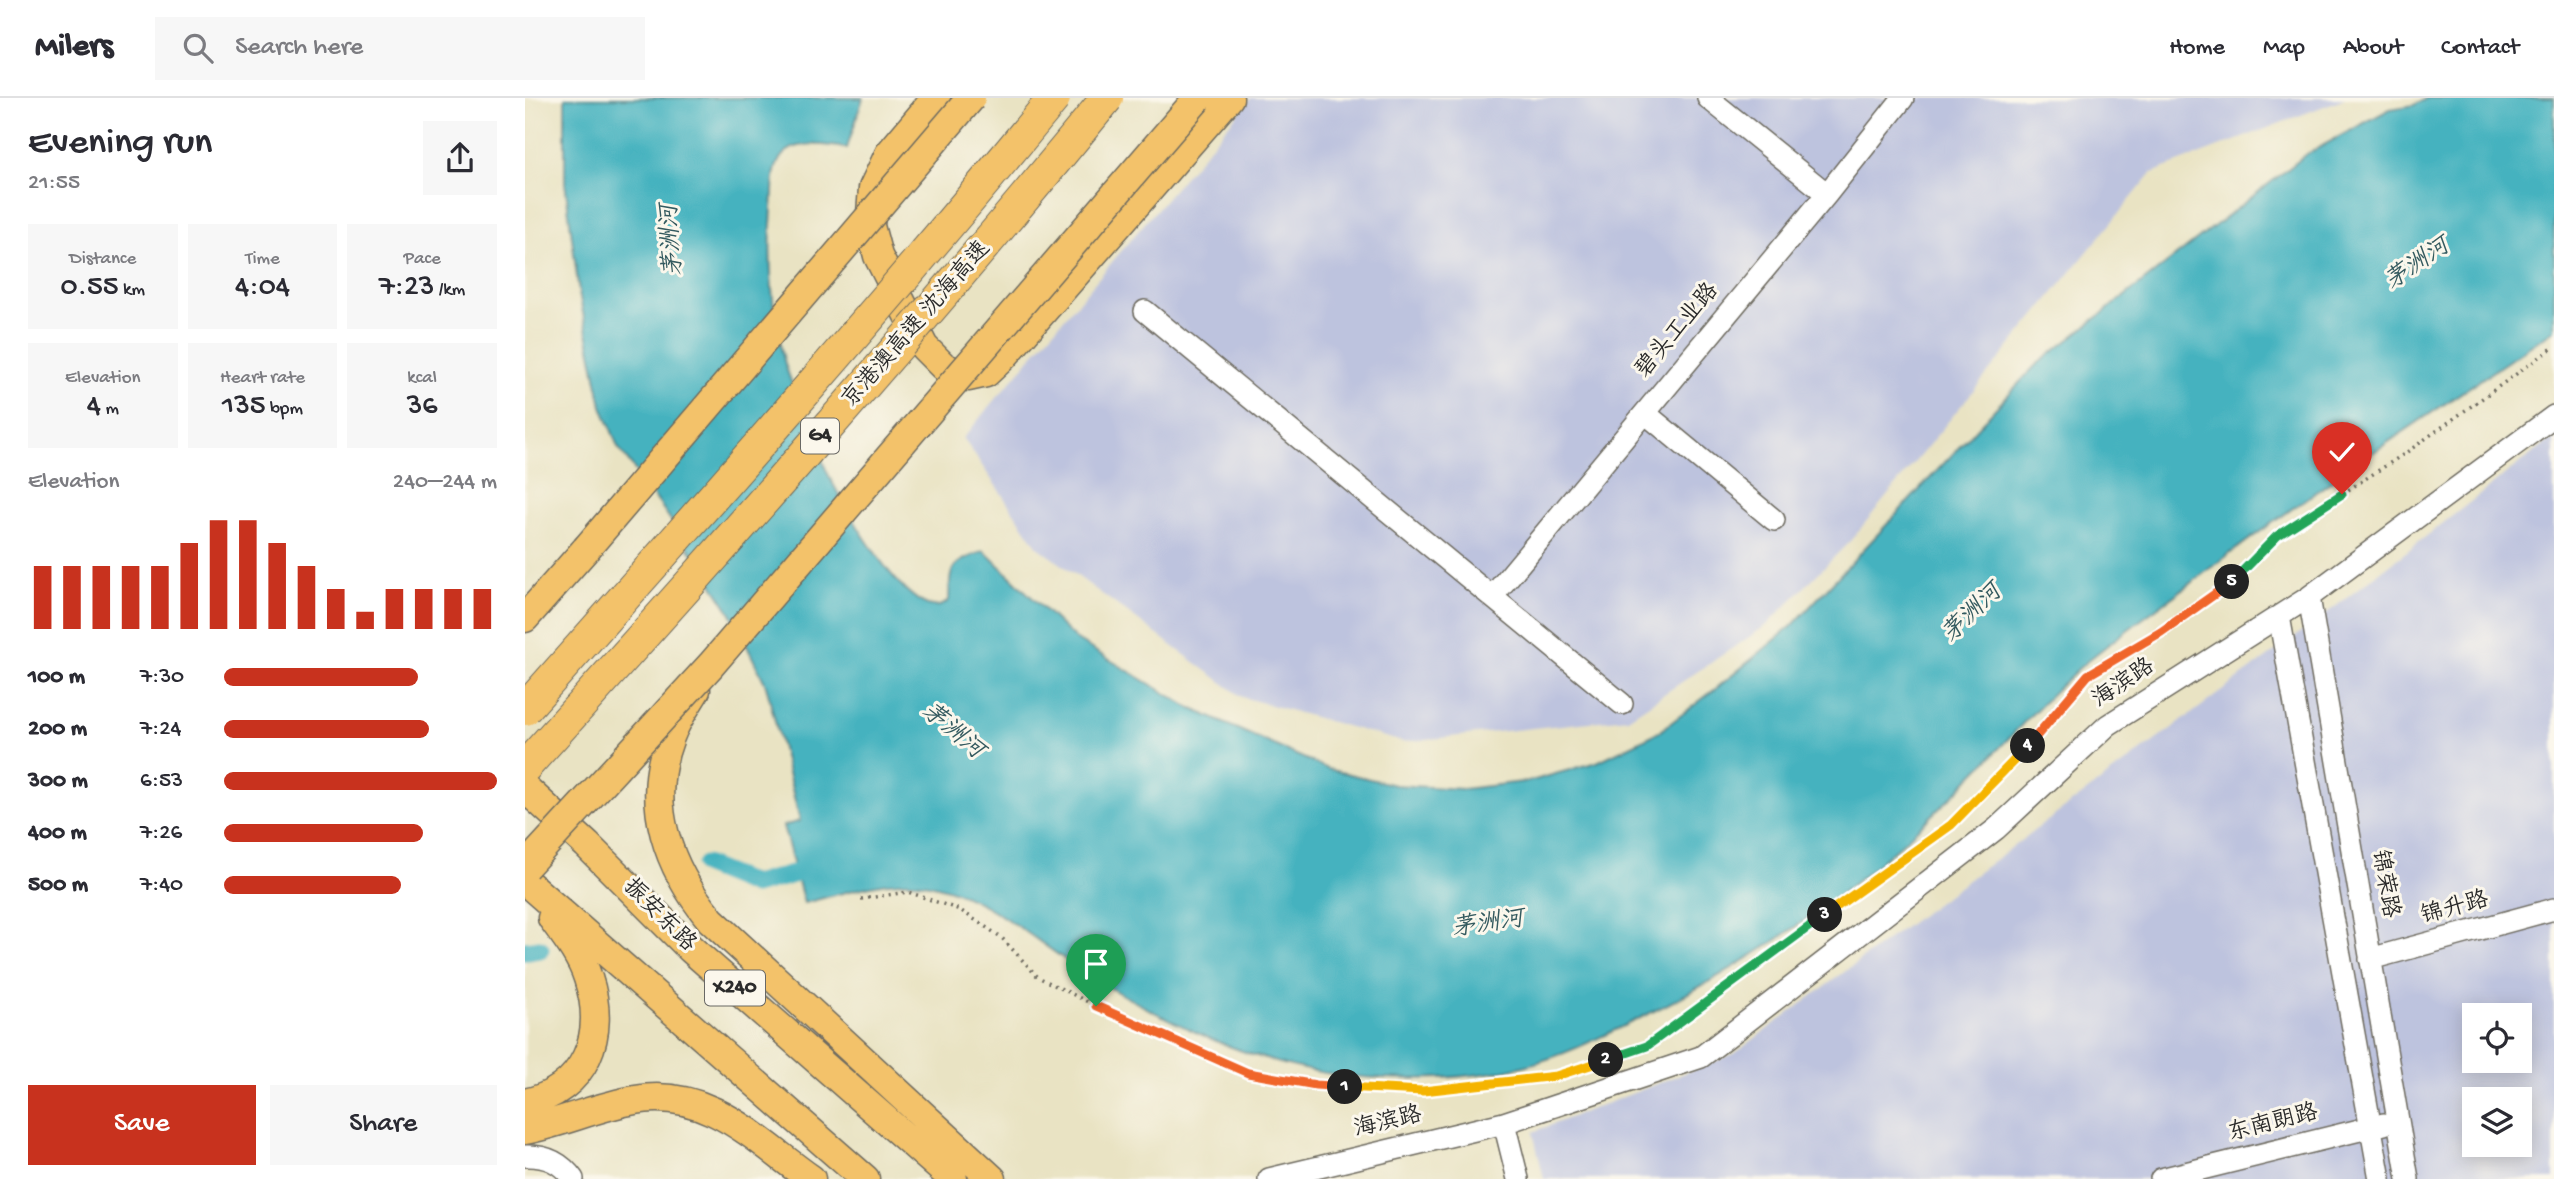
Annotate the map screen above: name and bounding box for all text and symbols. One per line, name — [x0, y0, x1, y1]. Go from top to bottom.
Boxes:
search box — [155, 17, 645, 80]
text: Milers — [35, 29, 113, 67]
icon: search — [179, 29, 217, 67]
text: Search here — [235, 33, 363, 64]
text: Home — [2169, 34, 2225, 63]
text: Map — [2263, 34, 2305, 63]
text: About — [2343, 34, 2403, 63]
text: Contact — [2441, 34, 2519, 63]
button: share — [423, 121, 497, 195]
text: Evening run — [28, 122, 212, 166]
text: 21:55 — [28, 170, 80, 197]
water label: 茅洲河 — [655, 199, 690, 277]
water label: 茅洲河 — [2379, 230, 2459, 297]
street label: 京港澳高速 沈海高速 — [836, 235, 997, 414]
text: Distance — [69, 248, 136, 271]
text: Time — [245, 248, 280, 271]
text: Pace — [404, 248, 441, 271]
text: 0.55 — [61, 271, 119, 306]
text: 4:04 — [235, 271, 290, 306]
text: 7:23 — [379, 271, 434, 306]
street label: 碧头工业路 — [1630, 278, 1725, 384]
text: km — [119, 279, 145, 302]
text: /km — [434, 279, 465, 302]
text: Elevation — [65, 367, 141, 390]
text: Heart rate — [220, 367, 305, 390]
text: kcal — [407, 367, 437, 390]
text: 4 — [87, 390, 101, 425]
text: 135 — [222, 390, 266, 425]
text: 36 — [407, 390, 438, 425]
text: m — [101, 398, 119, 421]
text: bpm — [266, 398, 303, 421]
road number: G4 — [801, 418, 839, 454]
pin — [2312, 422, 2372, 494]
icon: check — [2323, 433, 2361, 471]
text: Elevation — [28, 469, 119, 496]
text: 240–244 m — [393, 469, 497, 496]
pin: 5 — [2215, 564, 2249, 600]
text: 5 — [2227, 570, 2237, 593]
water label: 茅洲河 — [1936, 575, 2012, 649]
street label: 海滨路 — [2087, 653, 2160, 714]
text: 100 m — [28, 664, 85, 691]
text: 7:30 — [140, 664, 184, 691]
water label: 茅洲河 — [915, 697, 993, 769]
text: 200 m — [28, 716, 87, 743]
text: 7:24 — [140, 716, 181, 743]
pin: 4 — [2011, 728, 2045, 764]
text: 4 — [2023, 734, 2032, 757]
text: 300 m — [28, 768, 88, 795]
text: 6:53 — [140, 768, 183, 795]
text: 400 m — [28, 820, 87, 847]
text: 7:26 — [140, 820, 182, 847]
street label: 锦荣路 — [2365, 848, 2404, 920]
text: 500 m — [28, 872, 88, 899]
text: 7:40 — [140, 872, 183, 899]
street label: 振安东路 — [617, 873, 702, 958]
street label: 锦升路 — [2418, 886, 2492, 931]
pin: 3 — [1807, 898, 1843, 932]
text: 3 — [1820, 903, 1829, 926]
water label: 茅洲河 — [1450, 904, 1530, 944]
pin — [1066, 934, 1126, 1006]
icon: arrive — [1077, 945, 1115, 983]
road number: X240 — [705, 970, 765, 1006]
map controls — [2462, 1003, 2532, 1157]
button: locate — [2462, 1003, 2532, 1073]
pin: 2 — [1589, 1042, 1623, 1077]
text: 2 — [1601, 1048, 1610, 1071]
pin: 1 — [1327, 1070, 1363, 1104]
text: 1 — [1341, 1075, 1348, 1098]
button: Save — [28, 1085, 256, 1165]
button: Share — [270, 1085, 497, 1165]
button: layers — [2462, 1087, 2532, 1157]
street label: 东南朗路 — [2225, 1099, 2321, 1148]
street label: 海滨路 — [1351, 1101, 1425, 1144]

